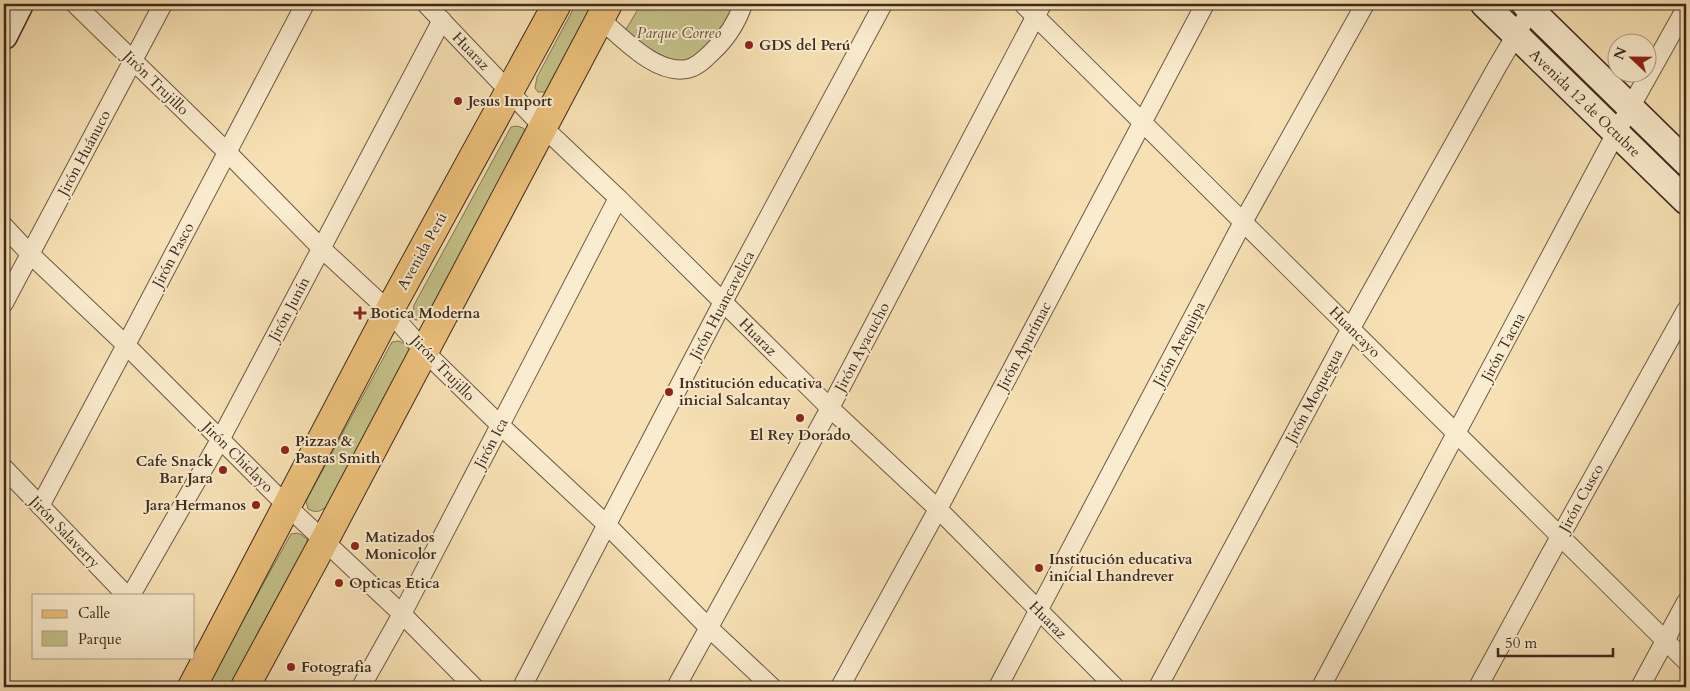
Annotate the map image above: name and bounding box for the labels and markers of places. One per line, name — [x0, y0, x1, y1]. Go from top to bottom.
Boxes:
place label: GDS del Perú — [759, 35, 851, 55]
marker: GDS del Perú — [743, 39, 755, 51]
place label: Jesus Import — [466, 91, 553, 111]
marker: Jesus Import — [452, 95, 464, 107]
place label: Botica Moderna — [370, 303, 481, 323]
marker: Botica Moderna — [354, 307, 366, 319]
place label: Institución educativa inicial Salcantay — [679, 373, 823, 410]
marker: Institución educativa inicial Salcantay — [663, 386, 675, 398]
marker: El Rey Dorado — [794, 412, 806, 424]
place label: El Rey Dorado — [749, 425, 851, 445]
place label: Pizzas & Pastas Smith — [295, 431, 381, 468]
marker: Pizzas & Pastas Smith — [279, 444, 291, 456]
place label: Cafe Snack Bar Jara — [136, 451, 214, 488]
marker: Cafe Snack Bar Jara — [217, 464, 229, 476]
place label: Jara Hermanos — [143, 495, 246, 515]
marker: Jara Hermanos — [250, 499, 262, 511]
place label: Matizados Monicolor — [365, 527, 437, 564]
marker: Matizados Monicolor — [349, 540, 361, 552]
place label: Institución educativa inicial Lhandrever — [1049, 549, 1193, 586]
marker: Institución educativa inicial Lhandrever — [1033, 562, 1045, 574]
place label: Opticas Etica — [349, 573, 440, 593]
marker: Opticas Etica — [333, 577, 345, 589]
place label: Fotografia — [301, 657, 372, 677]
marker: Fotografia — [285, 661, 297, 673]

